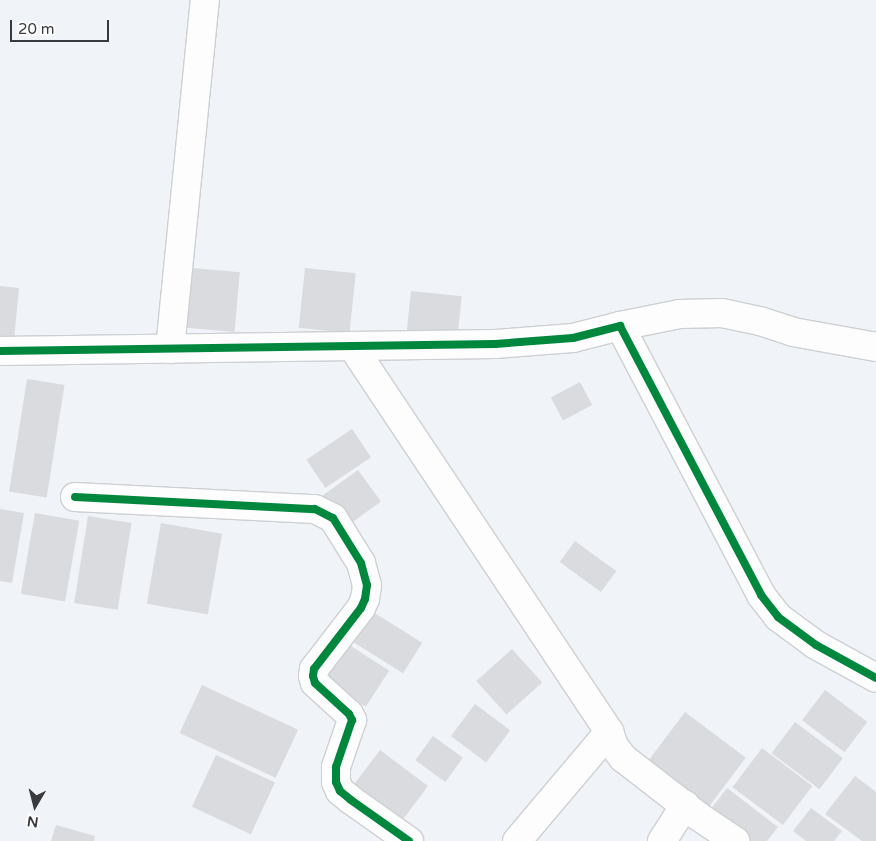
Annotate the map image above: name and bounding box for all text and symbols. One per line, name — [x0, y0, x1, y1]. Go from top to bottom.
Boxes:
scale bar — [12, 10, 111, 42]
text: 20 m — [18, 20, 55, 38]
north arrow — [10, 781, 60, 831]
text: N — [26, 812, 40, 831]

